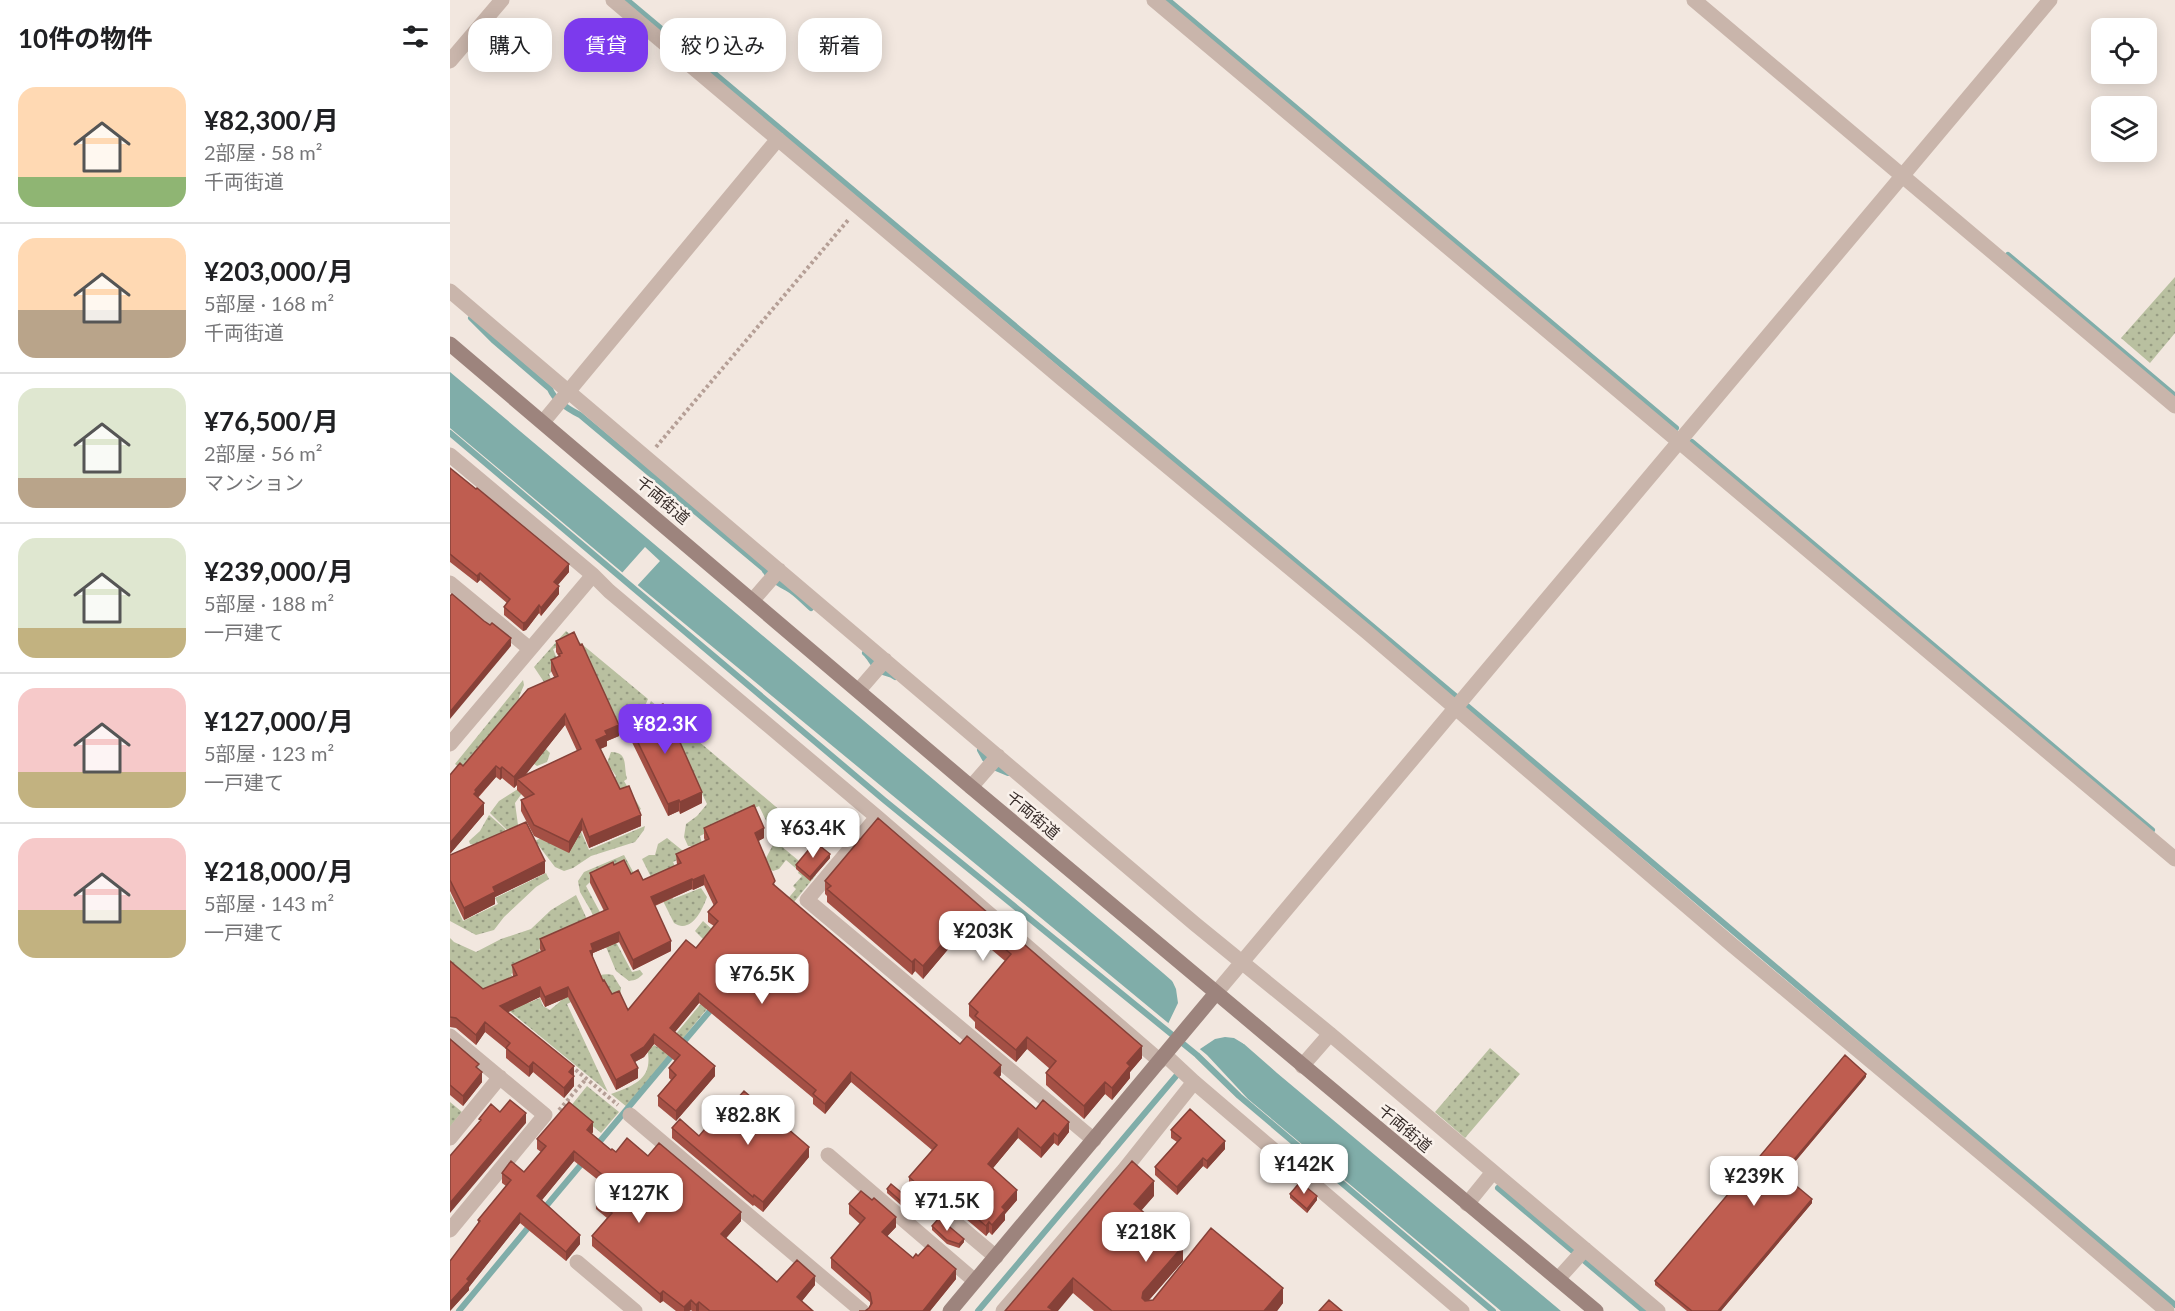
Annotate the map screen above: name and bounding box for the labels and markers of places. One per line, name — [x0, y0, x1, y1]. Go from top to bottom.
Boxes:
pin: ¥82.3K — [616, 704, 714, 755]
pin: ¥63.4K — [764, 808, 862, 859]
pin: ¥203K — [941, 911, 1025, 962]
pin: ¥76.5K — [713, 954, 811, 1005]
pin: ¥82.8K — [699, 1095, 797, 1146]
pin: ¥142K — [1262, 1144, 1346, 1195]
pin: ¥239K — [1712, 1156, 1796, 1207]
pin: ¥127K — [597, 1173, 681, 1224]
pin: ¥71.5K — [898, 1181, 996, 1232]
pin: ¥218K — [1104, 1212, 1188, 1263]

